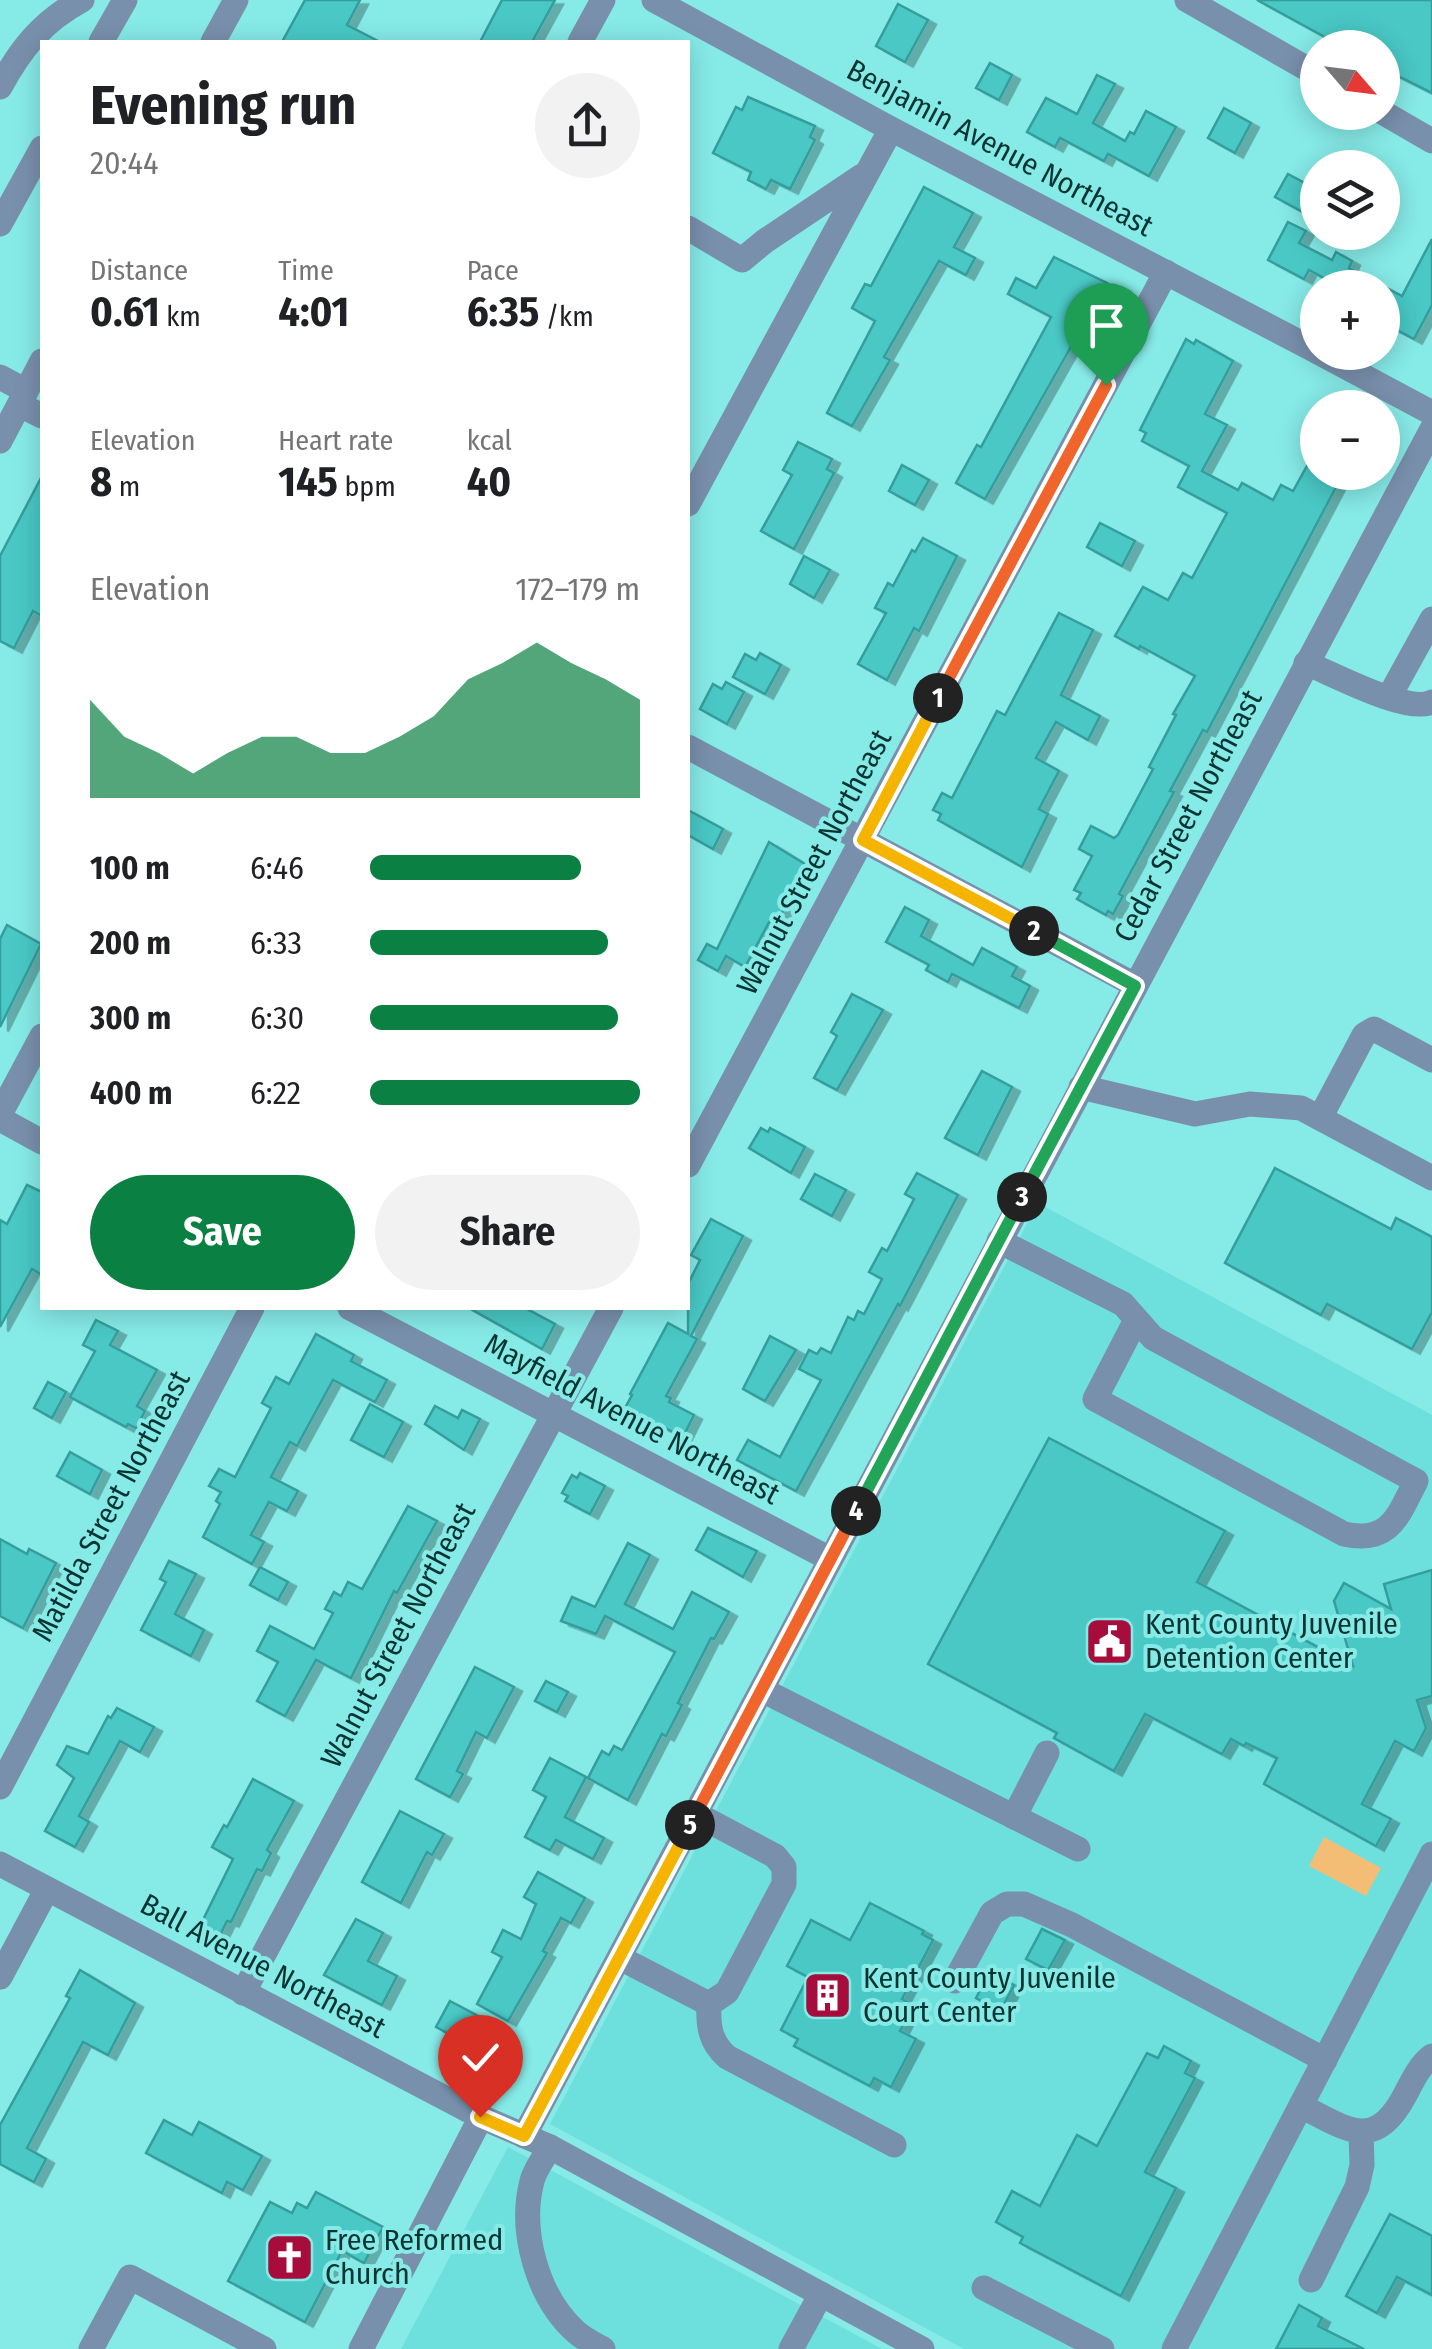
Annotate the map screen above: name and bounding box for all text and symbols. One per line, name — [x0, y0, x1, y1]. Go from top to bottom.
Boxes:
north arrow — [1300, 30, 1400, 130]
map controls — [1300, 30, 1400, 490]
street label: Benjamin Avenue Northeast — [841, 52, 1159, 244]
text: Evening run — [90, 73, 356, 139]
button: share — [535, 73, 640, 178]
text: 20:44 — [90, 144, 158, 182]
button: layers — [1300, 150, 1400, 250]
text: Distance — [90, 254, 188, 287]
text: Time — [278, 254, 334, 287]
text: Pace — [467, 254, 519, 287]
button: + — [1300, 270, 1400, 370]
pin — [1064, 283, 1149, 386]
text: 0.61 — [90, 287, 160, 337]
text: 4:01 — [278, 287, 349, 337]
text: 6:35 — [467, 287, 539, 337]
icon: arrive — [1079, 298, 1134, 353]
text: km — [160, 300, 201, 333]
text: /km — [539, 300, 594, 333]
button: − — [1300, 390, 1400, 490]
text: Elevation — [90, 424, 195, 457]
text: Heart rate — [278, 424, 393, 457]
text: kcal — [467, 424, 512, 457]
text: 8 — [90, 457, 112, 507]
text: 145 — [278, 457, 338, 507]
text: 40 — [467, 457, 511, 507]
text: m — [112, 470, 140, 503]
text: bpm — [338, 470, 396, 503]
text: Elevation — [90, 570, 210, 608]
text: 172–179 m — [515, 570, 640, 608]
pin: 1 — [913, 673, 963, 723]
text: 1 — [932, 681, 944, 714]
street label: Cedar Street Northeast — [1106, 684, 1270, 948]
street label: Walnut Street Northeast — [729, 723, 899, 1001]
text: 100 m — [90, 849, 170, 887]
text: 6:46 — [250, 849, 304, 887]
pin: 2 — [1009, 906, 1059, 956]
text: 2 — [1028, 914, 1040, 947]
text: 200 m — [90, 924, 171, 962]
text: 6:33 — [250, 924, 302, 962]
text: 300 m — [90, 999, 171, 1037]
text: 6:30 — [250, 999, 304, 1037]
text: 400 m — [90, 1074, 172, 1112]
text: 6:22 — [250, 1074, 301, 1112]
pin: 3 — [997, 1172, 1047, 1222]
button: Save — [90, 1175, 355, 1290]
button: Share — [375, 1175, 640, 1290]
text: 3 — [1015, 1180, 1029, 1213]
street label: Mayfield Avenue Northeast — [478, 1326, 786, 1512]
street label: Matilda Street Northeast — [24, 1364, 198, 1648]
pin: 4 — [831, 1486, 881, 1536]
text: 4 — [849, 1494, 863, 1527]
street label: Walnut Street Northeast — [313, 1496, 483, 1774]
place label: Kent County Juvenile Detention Center — [1145, 1606, 1398, 1676]
public building icon: Kent County Juvenile Detention Center — [1084, 1615, 1136, 1667]
pin: 5 — [665, 1800, 715, 1850]
text: 5 — [683, 1808, 697, 1841]
street label: Ball Avenue Northeast — [134, 1886, 392, 2046]
place label: Kent County Juvenile Court Center — [863, 1960, 1116, 2030]
building icon: Kent County Juvenile Court Center — [802, 1969, 854, 2021]
pin — [438, 2015, 523, 2118]
icon: check — [453, 2030, 508, 2085]
place label: Free Reformed Church — [325, 2222, 503, 2292]
church icon: Free Reformed Church — [264, 2231, 316, 2283]

